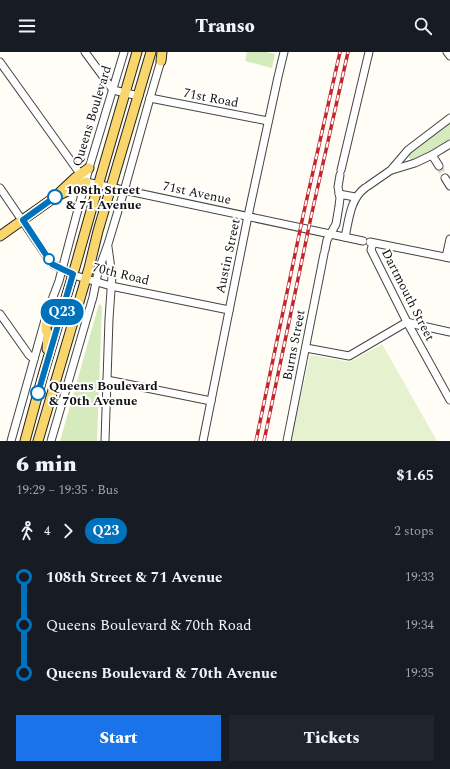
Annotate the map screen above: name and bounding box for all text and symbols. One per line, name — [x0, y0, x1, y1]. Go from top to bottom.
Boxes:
text: Transo — [195, 13, 255, 40]
icon: menu — [16, 15, 38, 37]
icon: search — [412, 15, 434, 37]
street label: Queens Boulevard — [67, 63, 117, 169]
street label: 71st Road — [182, 83, 240, 113]
street label: 71st Avenue — [161, 176, 233, 210]
place label: 108th Street & 71 Avenue — [66, 180, 141, 215]
marker: 108th Street & 71 Avenue — [47, 189, 63, 205]
street label: Austin Street — [210, 216, 246, 295]
street label: Dartmouth Street — [376, 245, 440, 345]
unlabelled marker — [43, 253, 55, 265]
street label: 70th Road — [91, 257, 151, 291]
line badge: Q23 — [39, 299, 85, 325]
text: Q23 — [49, 301, 75, 322]
street label: Burns Street — [277, 308, 311, 382]
place label: Queens Boulevard & 70th Avenue — [49, 376, 158, 411]
marker: Queens Boulevard & 70th Avenue — [30, 385, 46, 401]
text: 6 min — [16, 448, 77, 481]
text: $1.65 — [396, 464, 434, 487]
text: 19:29 – 19:35 · Bus — [16, 480, 119, 500]
icon: walk — [16, 520, 38, 542]
icon: forward — [57, 520, 79, 542]
text: Q23 — [93, 520, 119, 541]
text: 4 — [44, 521, 51, 541]
text: 2 stops — [394, 521, 434, 541]
text: 108th Street & 71 Avenue — [46, 566, 222, 589]
text: 19:33 — [405, 567, 434, 587]
text: Queens Boulevard & 70th Road — [46, 614, 252, 637]
text: 19:34 — [405, 615, 434, 635]
text: Queens Boulevard & 70th Avenue — [46, 662, 277, 685]
text: 19:35 — [405, 663, 434, 683]
button: Start — [16, 715, 221, 761]
button: Tickets — [229, 715, 434, 761]

